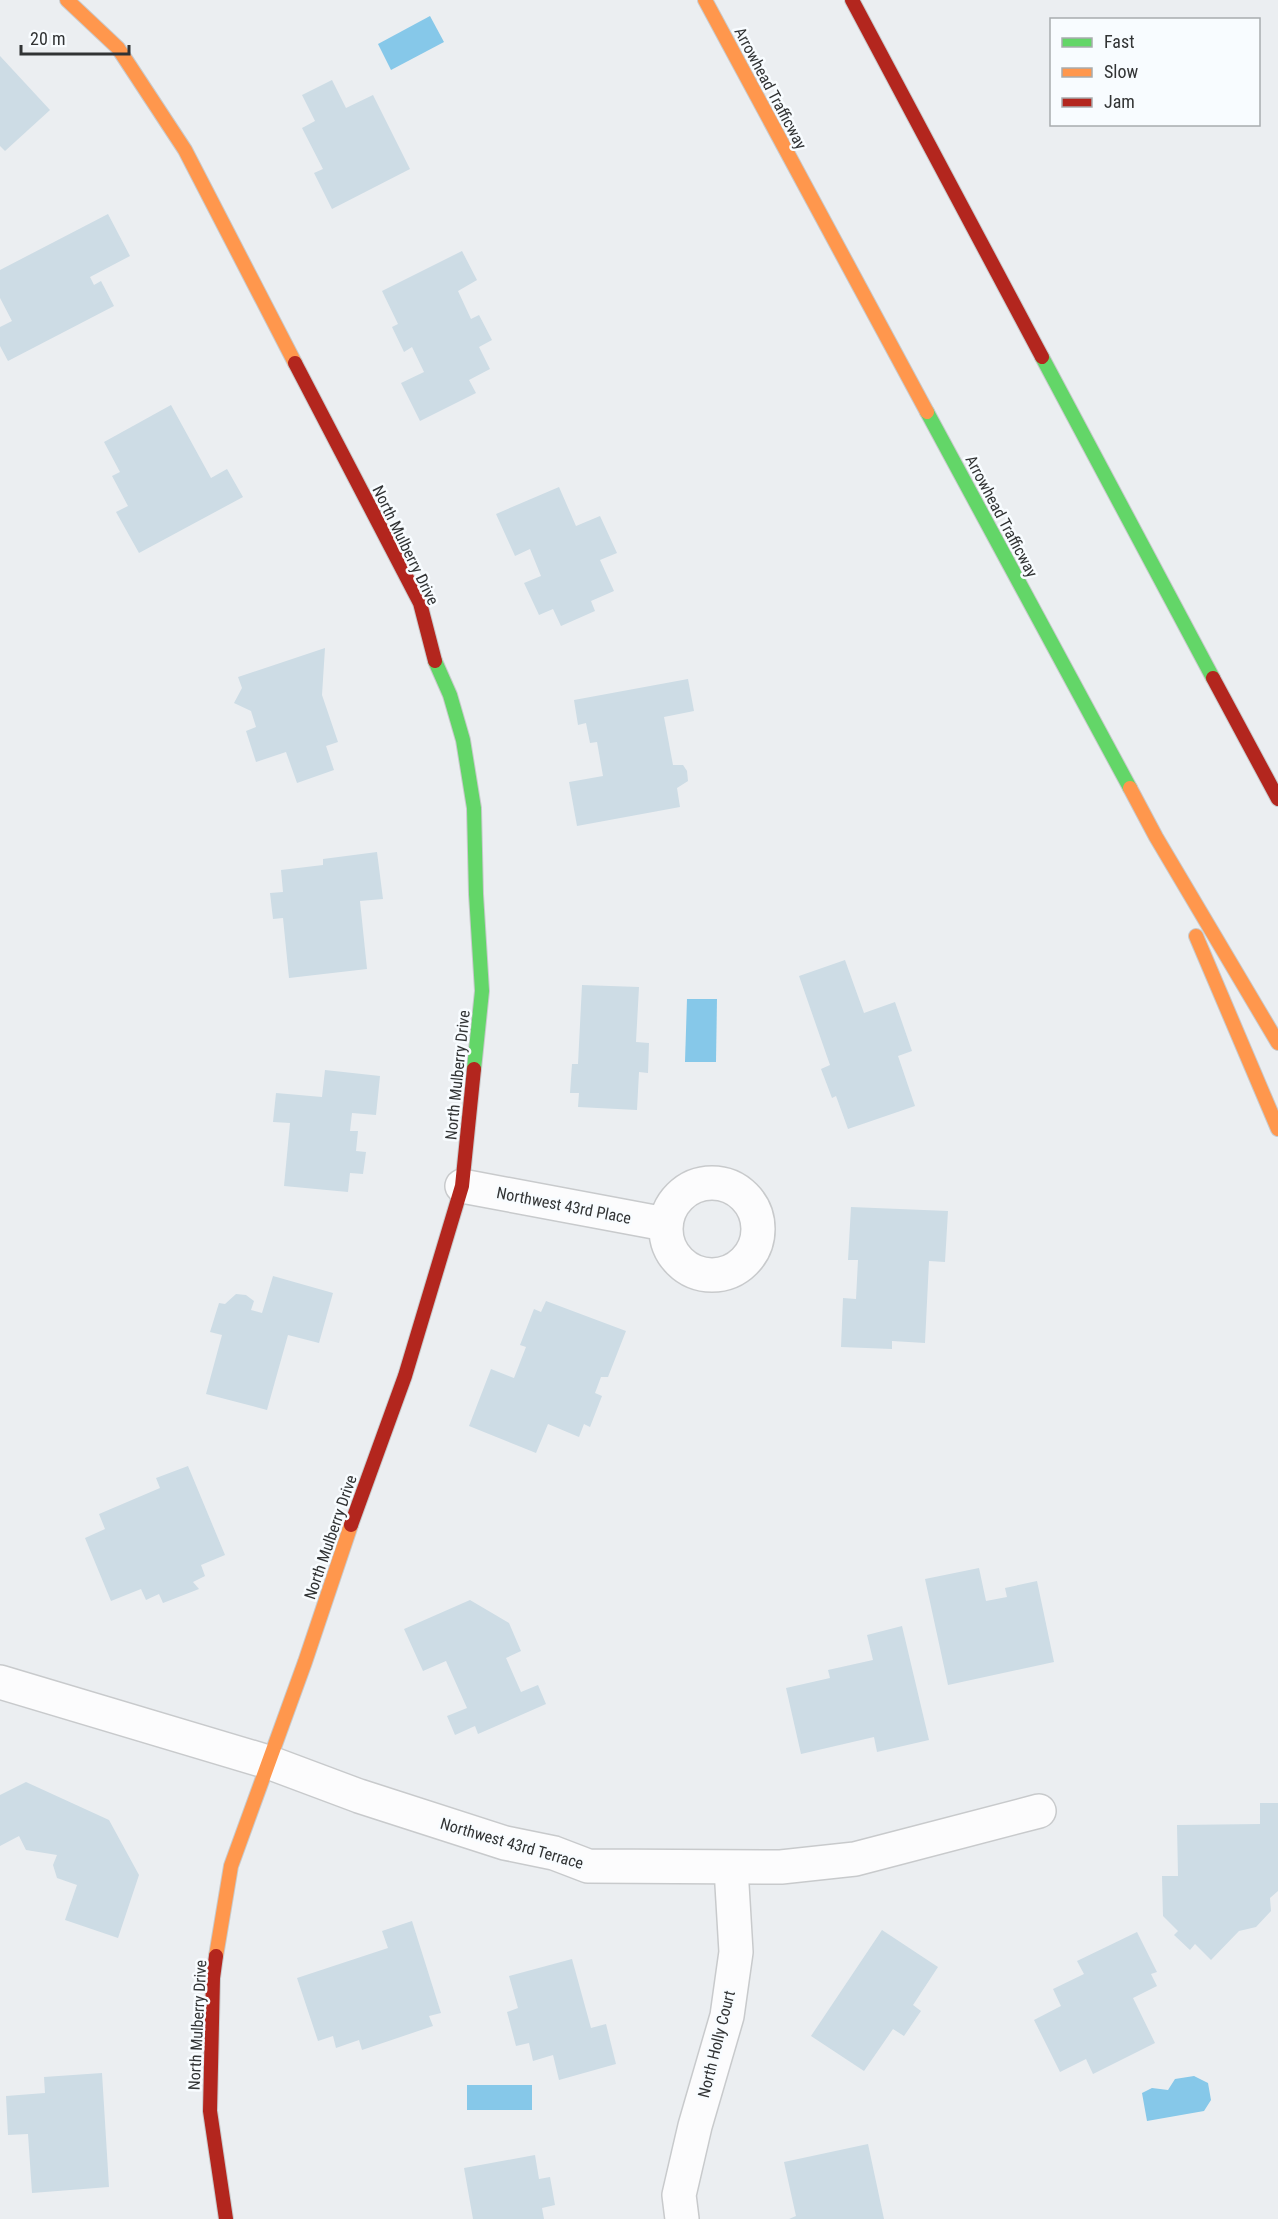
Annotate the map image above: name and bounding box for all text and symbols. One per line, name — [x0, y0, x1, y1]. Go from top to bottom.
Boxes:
scale bar — [21, 18, 129, 56]
legend — [1050, 18, 1260, 126]
street label: Arrowhead Trafficway — [730, 24, 811, 153]
text: 20 m — [30, 28, 65, 49]
text: Fast — [1104, 31, 1135, 52]
text: Slow — [1104, 61, 1139, 82]
text: Jam — [1104, 91, 1135, 112]
street label: Arrowhead Trafficway — [961, 452, 1042, 581]
street label: North Mulberry Drive — [368, 482, 443, 608]
street label: North Mulberry Drive — [441, 1009, 474, 1141]
street label: Northwest 43rd Place — [495, 1183, 633, 1228]
street label: North Mulberry Drive — [300, 1472, 361, 1602]
street label: Northwest 43rd Terrace — [438, 1814, 586, 1873]
street label: North Mulberry Drive — [185, 1959, 210, 2091]
street label: North Holly Court — [694, 1988, 739, 2100]

